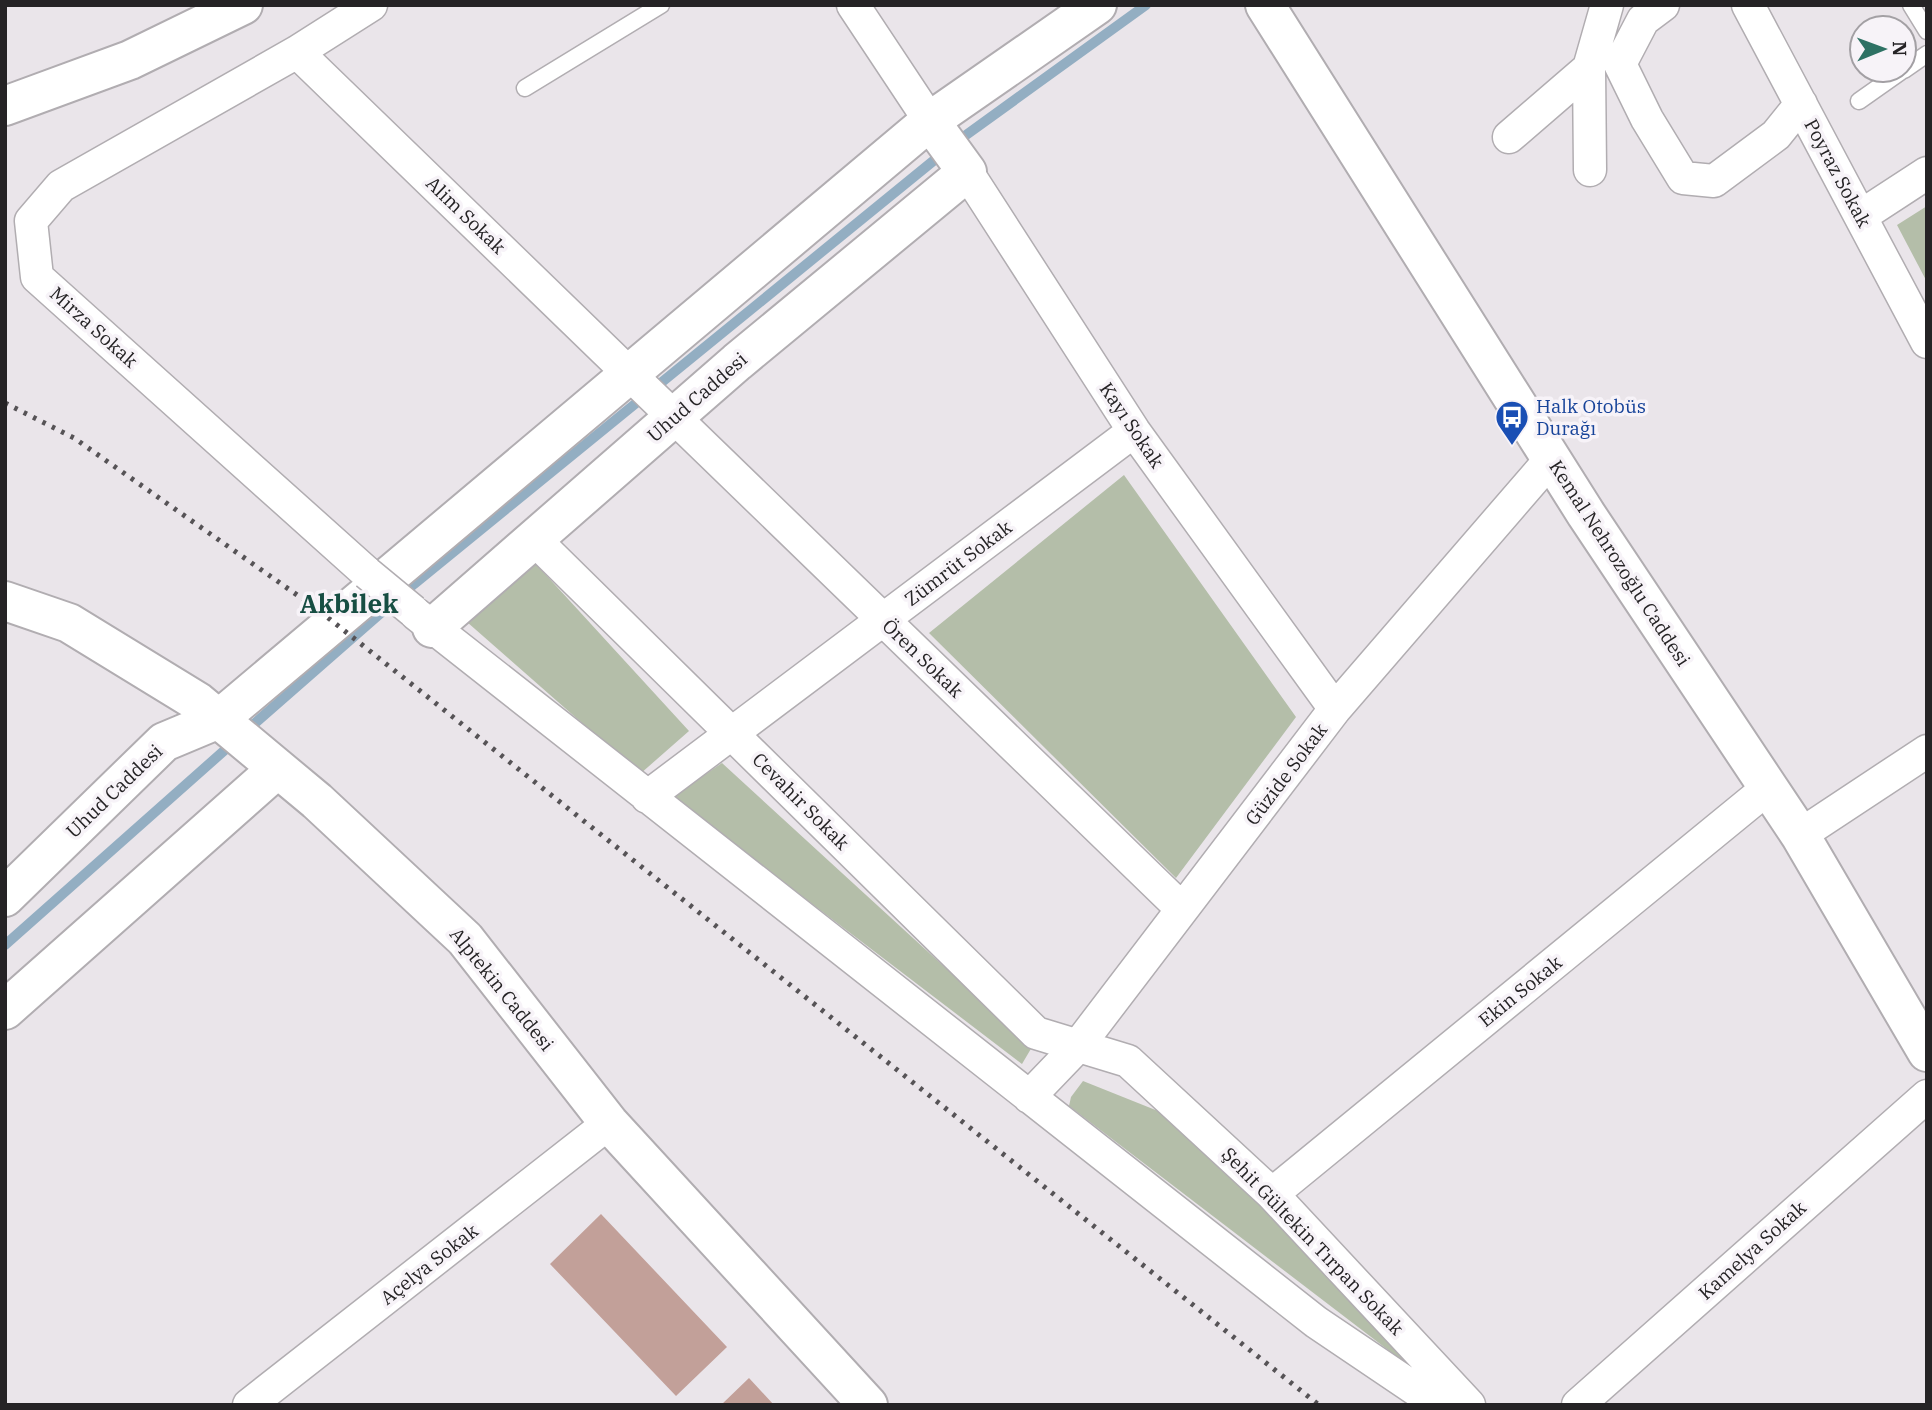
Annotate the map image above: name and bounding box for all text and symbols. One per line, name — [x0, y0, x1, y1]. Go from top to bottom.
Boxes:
north arrow — [1848, 14, 1918, 84]
text: N — [1888, 41, 1912, 56]
street label: Poyraz Sokak — [1799, 115, 1877, 231]
street label: Alim Sokak — [421, 171, 511, 259]
street label: Mirza Sokak — [45, 281, 143, 373]
street label: Uhud Caddesi — [642, 347, 752, 447]
street label: Kayı Sokak — [1095, 378, 1169, 472]
place label: Halk Otobüs Durağı — [1536, 394, 1646, 440]
bus stop icon: Halk Otobüs Durağı — [1493, 398, 1531, 447]
street label: Kemal Nehrozoğlu Caddesi — [1544, 455, 1696, 671]
street label: Zümrüt Sokak — [900, 515, 1016, 611]
district label: Akbilek — [300, 586, 399, 620]
street label: Ören Sokak — [878, 614, 968, 702]
street label: Güzide Sokak — [1240, 718, 1332, 830]
street label: Uhud Caddesi — [61, 739, 167, 843]
street label: Cevahir Sokak — [747, 747, 855, 855]
street label: Alptekin Caddesi — [445, 922, 559, 1056]
street label: Ekin Sokak — [1473, 950, 1567, 1032]
street label: Şehit Gültekin Tırpan Sokak — [1217, 1142, 1409, 1340]
street label: Kamelya Sokak — [1693, 1195, 1811, 1305]
street label: Açelya Sokak — [375, 1218, 483, 1310]

